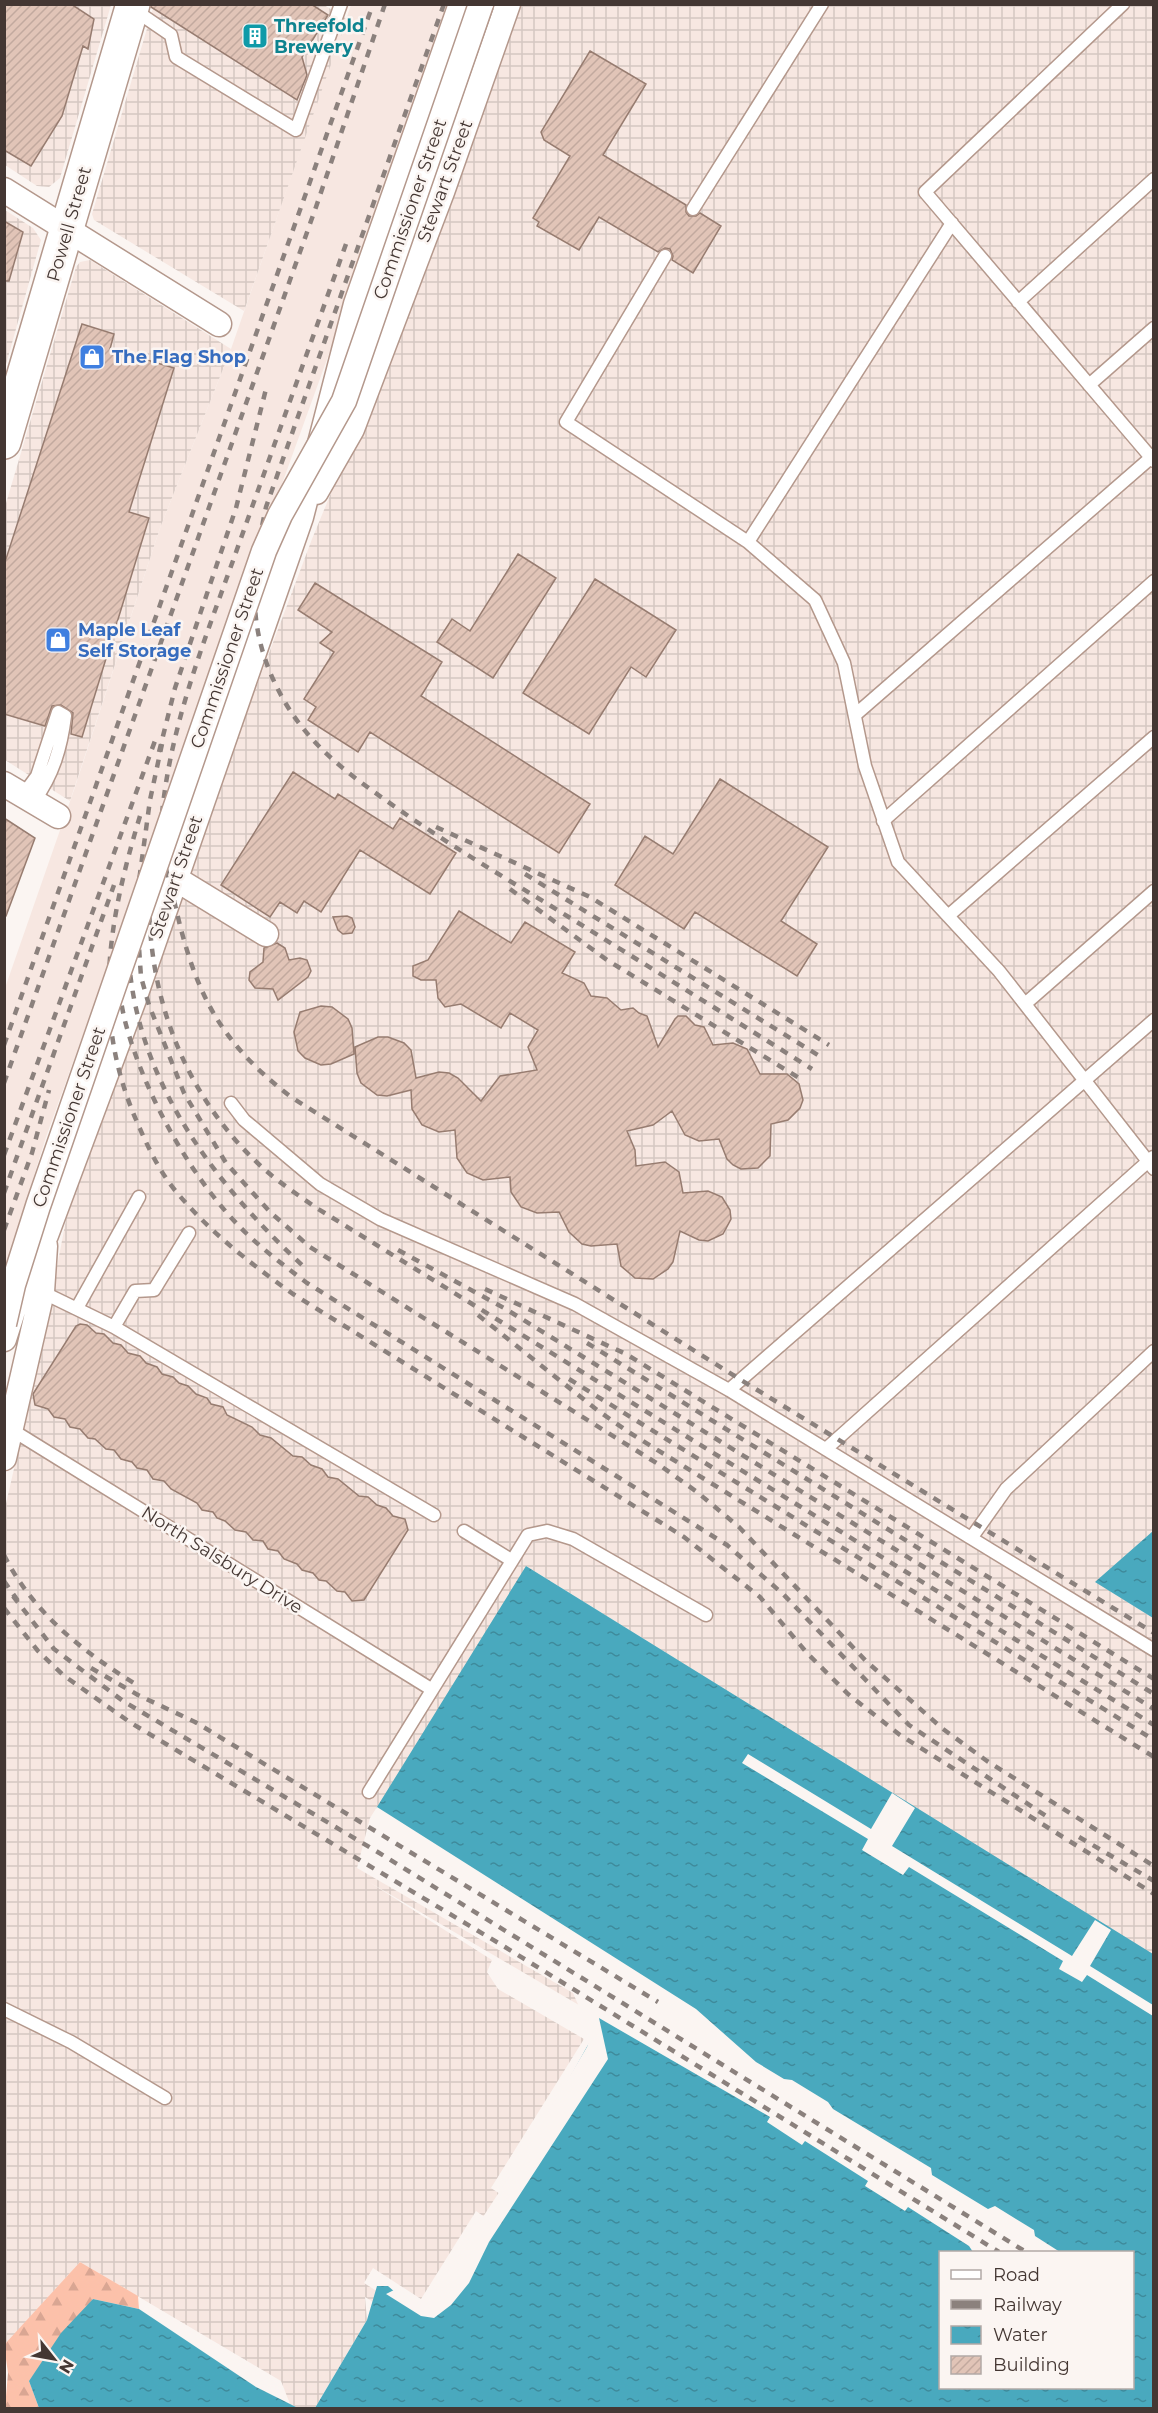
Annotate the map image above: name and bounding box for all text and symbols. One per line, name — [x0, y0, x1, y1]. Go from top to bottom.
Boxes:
place label: Threefold Brewery — [274, 15, 364, 58]
building icon: Threefold Brewery — [240, 21, 270, 51]
street label: Commissioner Street — [369, 116, 451, 302]
street label: Stewart Street — [413, 117, 477, 245]
street label: Powell Street — [42, 164, 96, 284]
shop icon: The Flag Shop — [77, 342, 107, 372]
place label: The Flag Shop — [112, 346, 246, 368]
street label: Commissioner Street — [186, 565, 268, 751]
place label: Maple Leaf Self Storage — [78, 619, 191, 662]
shop icon: Maple Leaf Self Storage — [43, 625, 73, 655]
street label: Stewart Street — [145, 813, 207, 941]
street label: Commissioner Street — [28, 1024, 110, 1210]
street label: North Salsbury Drive — [137, 1501, 307, 1619]
legend — [939, 2251, 1134, 2389]
text: Road — [993, 2264, 1040, 2286]
text: Railway — [993, 2294, 1062, 2316]
text: Water — [993, 2324, 1048, 2346]
north arrow — [24, 2329, 84, 2389]
text: Building — [993, 2354, 1070, 2376]
text: N — [55, 2356, 78, 2377]

